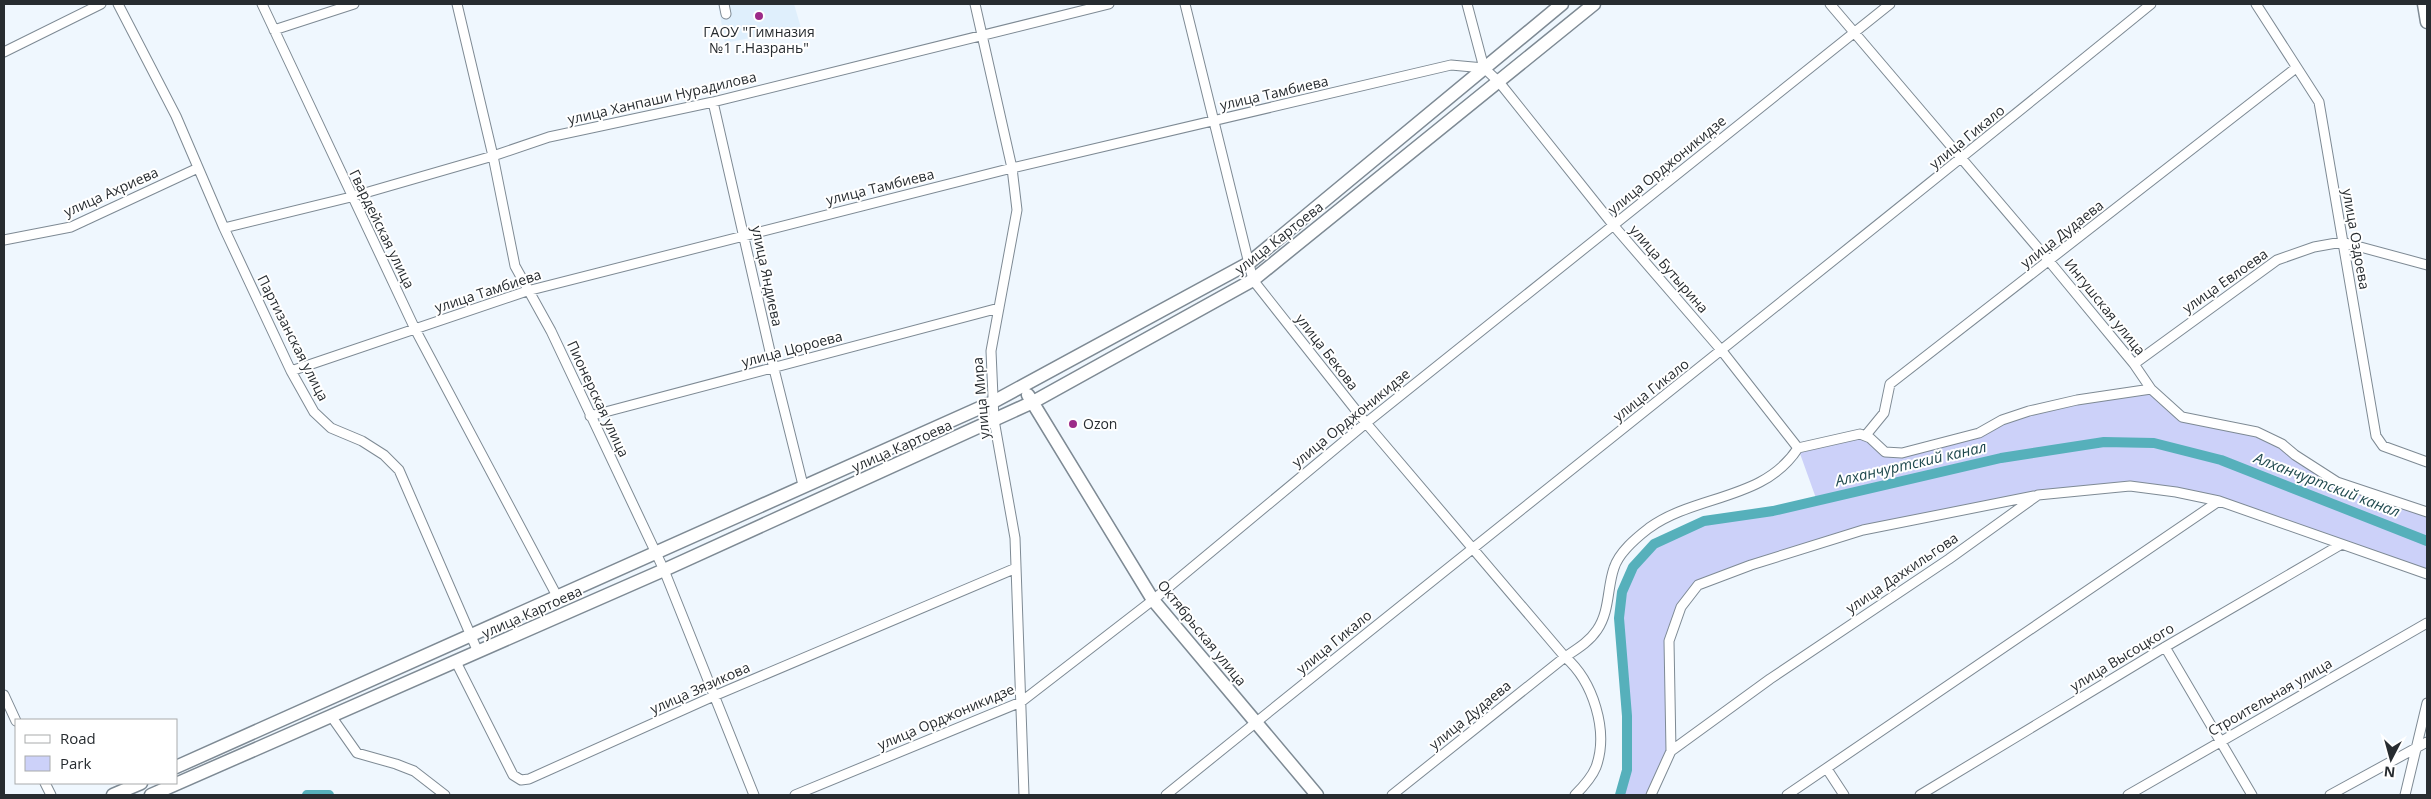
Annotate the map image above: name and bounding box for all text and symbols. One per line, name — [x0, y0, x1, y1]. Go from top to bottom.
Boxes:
marker: ГАОУ "Гимназия №1 г.Назрань" — [753, 10, 765, 22]
place label: ГАОУ "Гимназия №1 г.Назрань" — [703, 22, 815, 57]
street label: улица Ханпаши Нурадилова — [566, 67, 758, 128]
street label: улица Тамбиева — [1218, 71, 1330, 114]
street label: улица Гикало — [1925, 100, 2008, 173]
street label: улица Орджоникидзе — [1604, 111, 1730, 218]
street label: улица Ахриева — [61, 162, 161, 221]
street label: улица Тамбиева — [824, 164, 936, 209]
street label: Гвардейская улица — [345, 166, 419, 291]
street label: улица Оздоева — [2338, 187, 2375, 291]
street label: улица Дудаева — [2016, 195, 2107, 272]
street label: улица Картоева — [1230, 197, 1327, 278]
street label: улица Бутырина — [1626, 220, 1713, 317]
street label: улица Яндиева — [748, 224, 787, 328]
street label: улица Евлоева — [2178, 244, 2271, 317]
street label: Ингушская улица — [2061, 255, 2150, 359]
street label: улица Тамбиева — [432, 264, 543, 317]
street label: Партизанская улица — [253, 272, 333, 404]
street label: улица Бекова — [1292, 310, 1363, 394]
street label: улица Цороева — [739, 326, 844, 371]
street label: Пионерская улица — [563, 337, 634, 460]
street label: улица Гикало — [1609, 354, 1693, 425]
street label: улица Мира — [967, 356, 994, 440]
street label: улица Орджоникидзе — [1288, 364, 1414, 471]
place label: Ozon — [1083, 414, 1117, 433]
street label: улица Картоева — [849, 415, 955, 476]
marker: Ozon — [1067, 418, 1079, 430]
water label: Алханчуртский канал — [1832, 436, 1988, 490]
water label: Алханчуртский канал — [2251, 447, 2403, 521]
street label: улица Дахкильгова — [1842, 528, 1962, 617]
street label: Октябрьская улица — [1154, 576, 1251, 690]
street label: улица Картоева — [479, 581, 585, 642]
street label: улица Гикало — [1292, 605, 1375, 678]
street label: улица Высоцкого — [2066, 618, 2177, 695]
street label: Строительная улица — [2204, 653, 2335, 740]
street label: улица Зязикова — [647, 657, 753, 718]
street label: улица Дудаева — [1425, 676, 1515, 754]
street label: улица Орджоникидзе — [874, 679, 1017, 754]
legend — [15, 719, 178, 784]
text: Road — [60, 728, 96, 748]
north arrow — [2366, 734, 2416, 784]
text: Park — [60, 753, 91, 773]
text: N — [2383, 762, 2396, 782]

